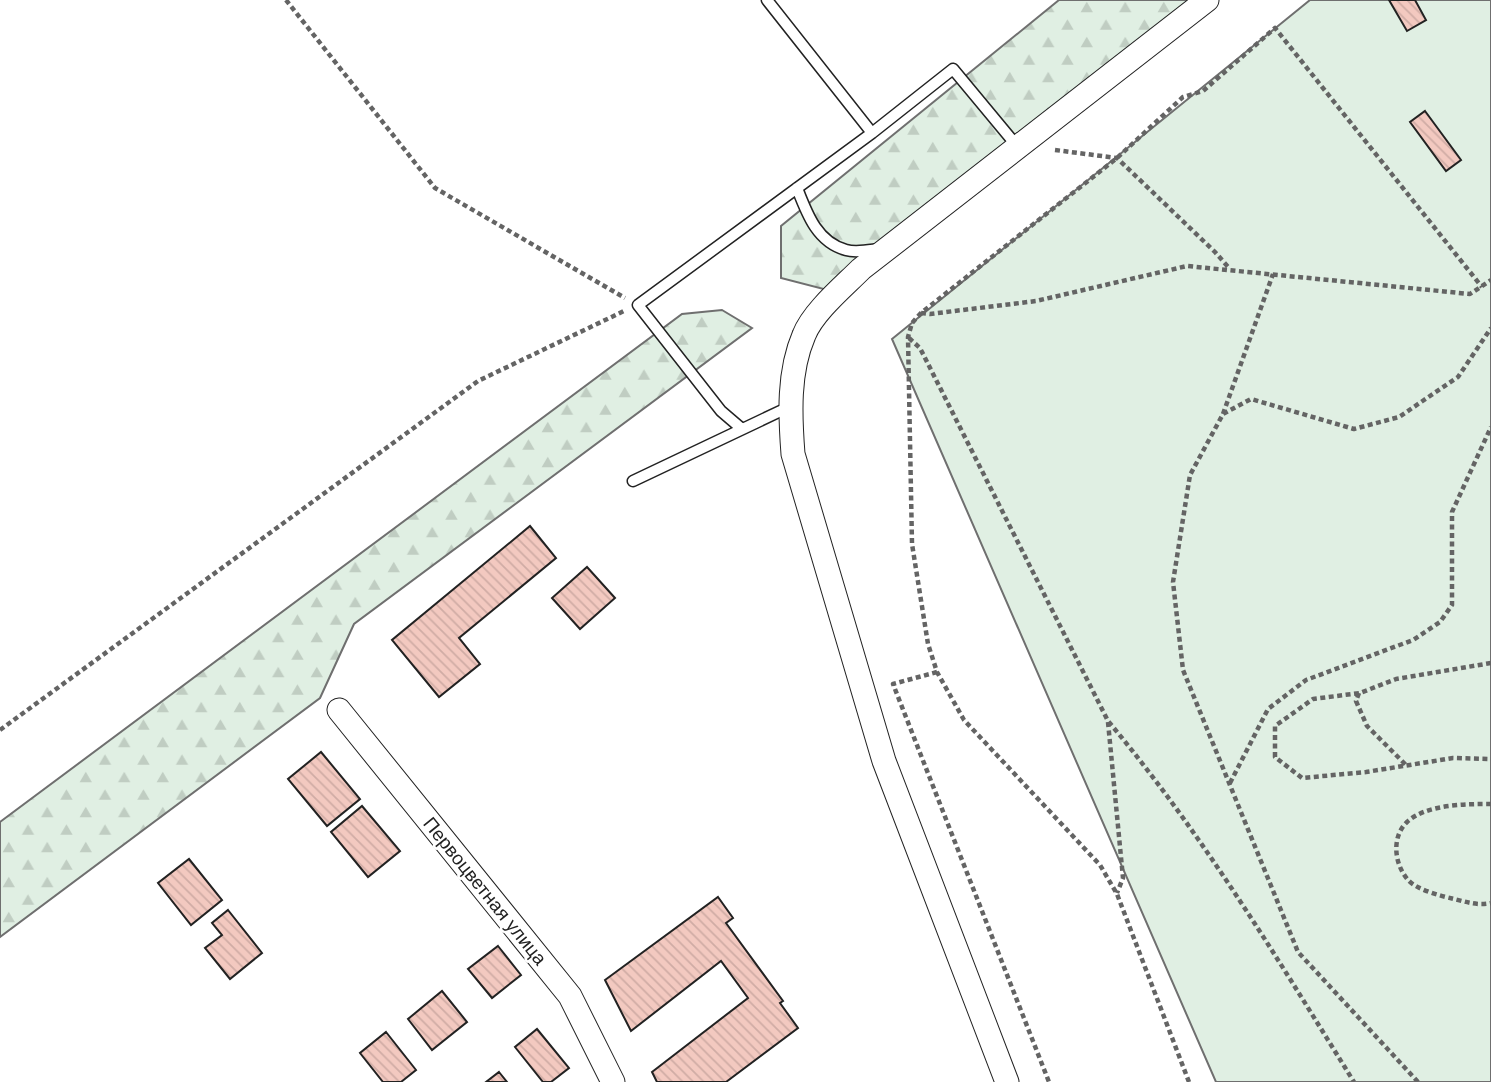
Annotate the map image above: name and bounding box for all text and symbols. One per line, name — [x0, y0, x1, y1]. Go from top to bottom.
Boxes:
street label: Первоцветная улица — [419, 813, 551, 969]

